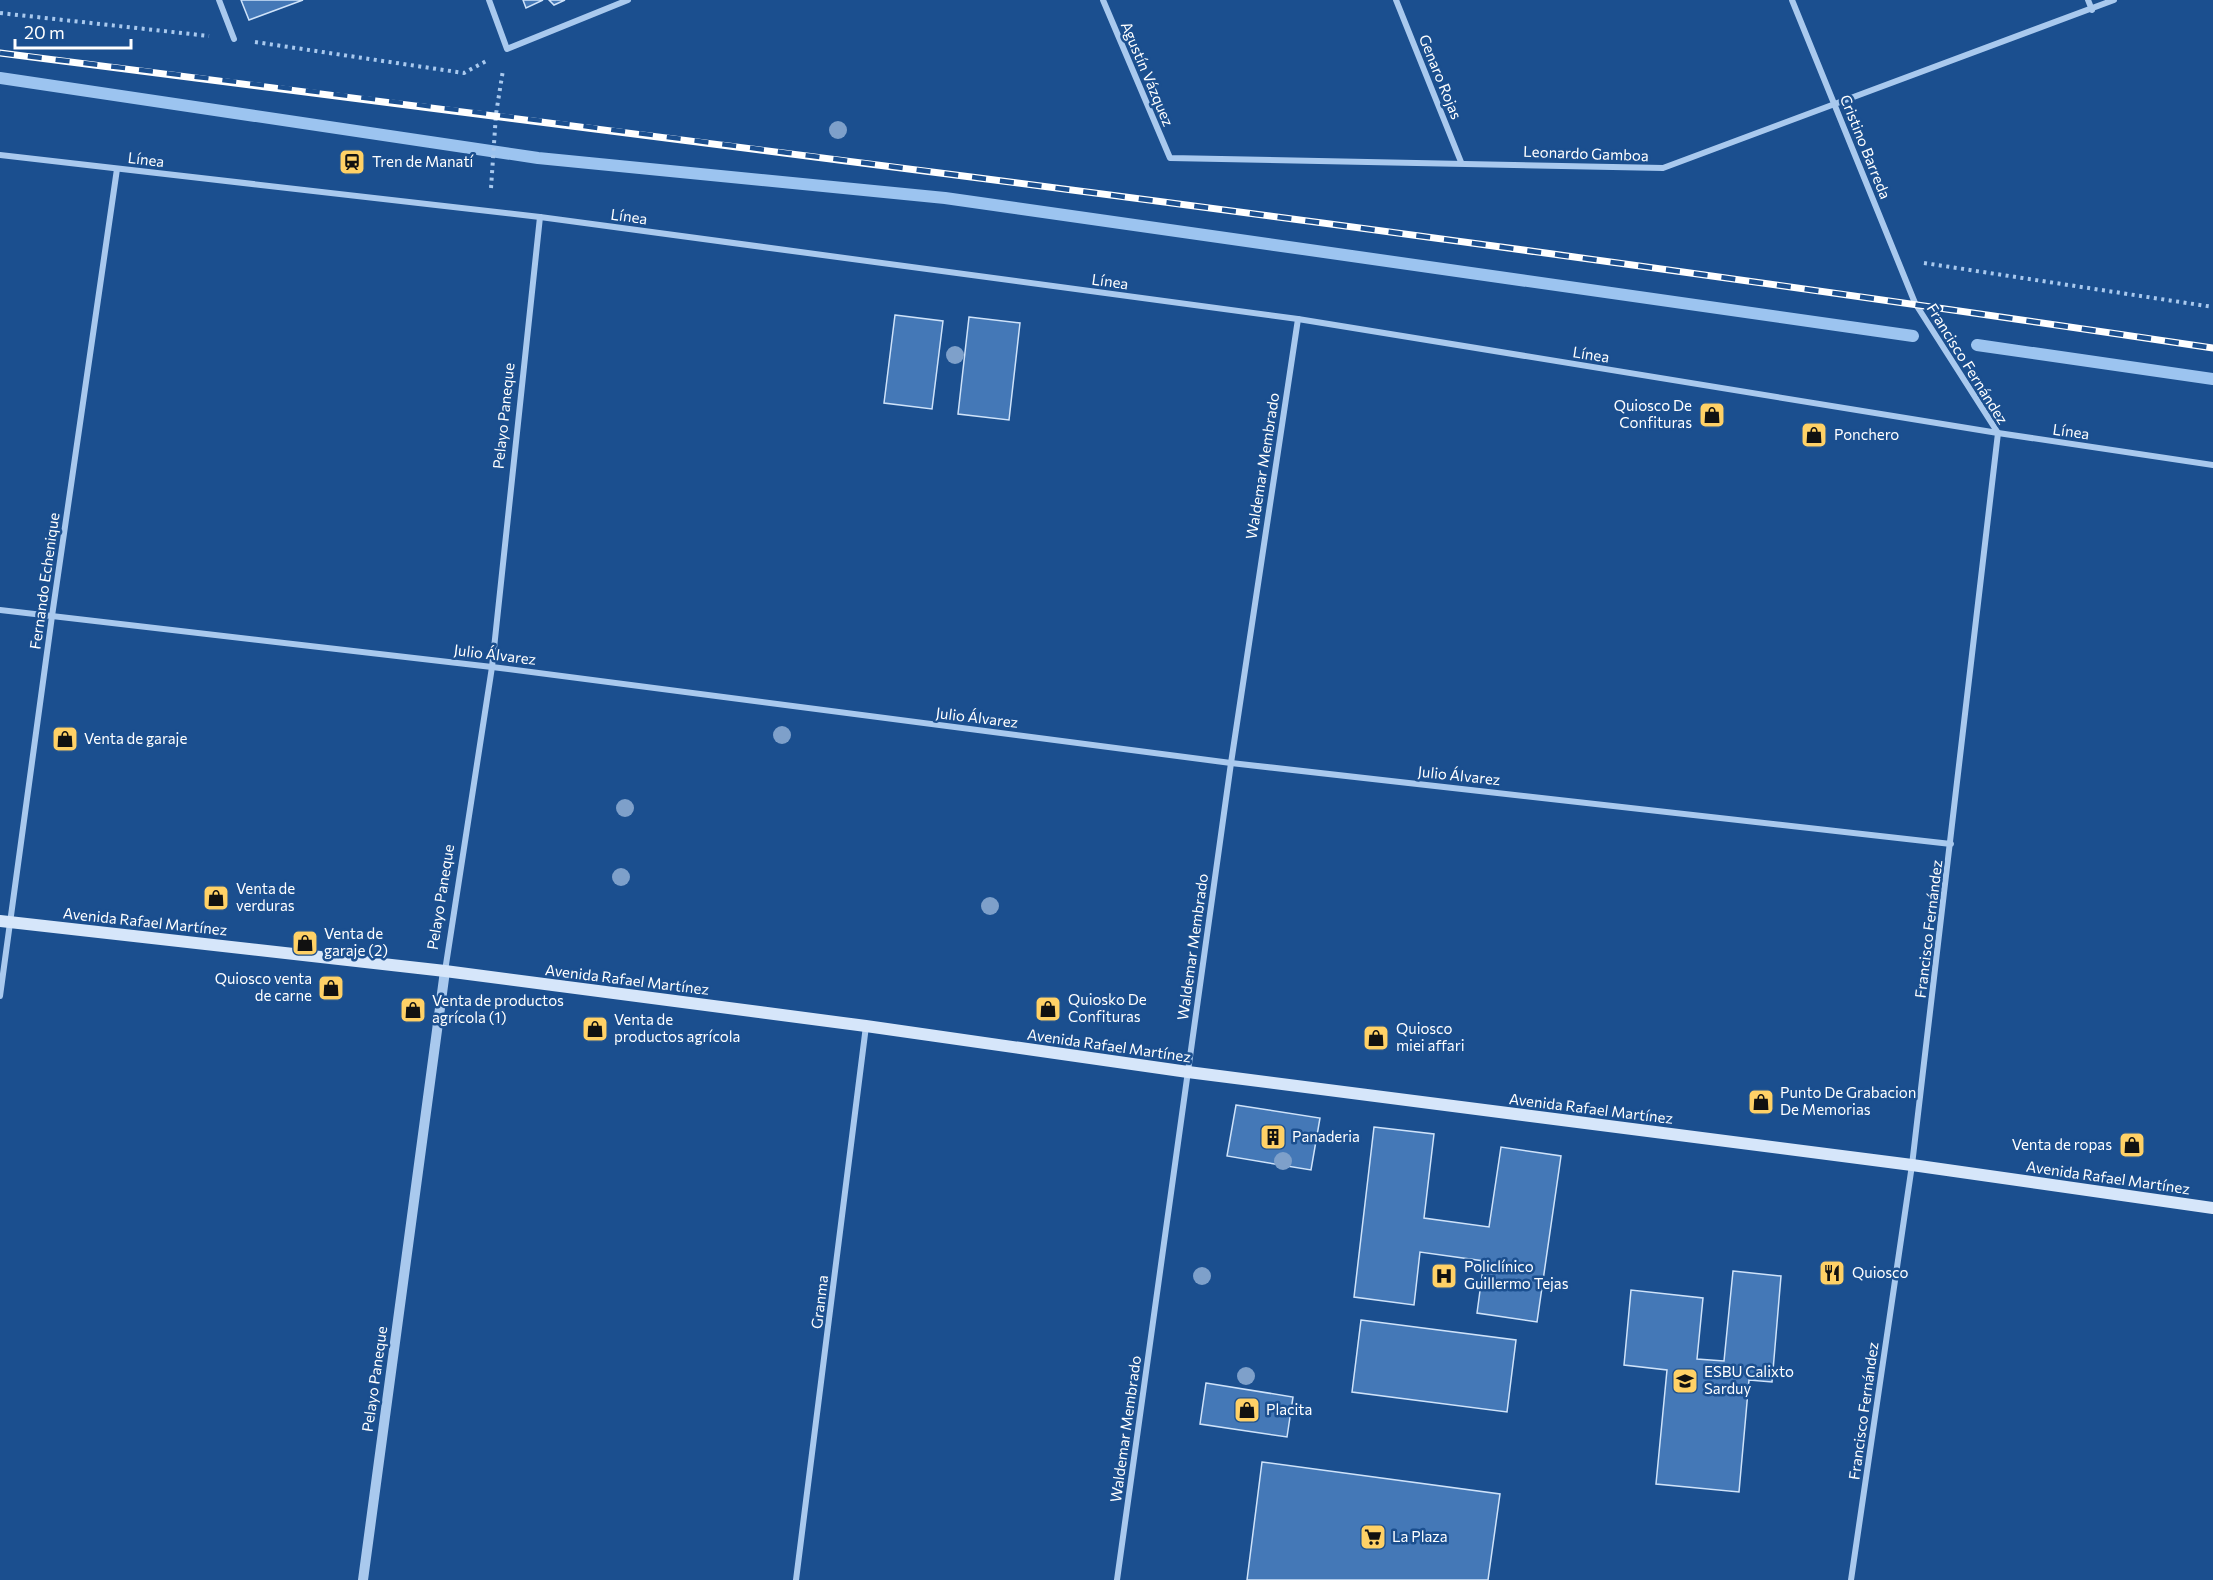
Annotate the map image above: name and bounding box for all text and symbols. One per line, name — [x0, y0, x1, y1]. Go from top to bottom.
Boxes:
scale bar — [15, 12, 130, 50]
street label: Agustín Vázquez — [1118, 19, 1178, 129]
text: 20 m — [24, 21, 65, 43]
street label: Genaro Rojas — [1416, 32, 1466, 122]
street label: Cristino Barreda — [1837, 92, 1895, 201]
street label: Leonardo Gamboa — [1523, 142, 1649, 164]
station icon: Tren de Manatí — [337, 147, 367, 177]
street label: Línea — [127, 148, 165, 170]
place label: Tren de Manatí — [372, 152, 475, 170]
street label: Línea — [610, 205, 649, 227]
street label: Línea — [1091, 270, 1130, 292]
street label: Francisco Fernández — [1923, 300, 2012, 427]
street label: Línea — [1572, 342, 1611, 366]
street label: Pelayo Paneque — [488, 362, 518, 470]
street label: Waldemar Membrado — [1242, 391, 1282, 540]
place label: Quiosco De Confituras — [1614, 396, 1692, 431]
shop icon: Quiosco De Confituras — [1697, 400, 1727, 430]
shop icon: Ponchero — [1799, 420, 1829, 450]
street label: Línea — [2052, 420, 2091, 442]
place label: Ponchero — [1834, 425, 1899, 443]
street label: Fernando Echenique — [25, 511, 63, 650]
street label: Julio Álvarez — [453, 639, 537, 668]
street label: Julio Álvarez — [935, 702, 1019, 731]
shop icon: Venta de garaje — [50, 724, 80, 754]
place label: Venta de garaje — [84, 729, 187, 747]
street label: Julio Álvarez — [1417, 761, 1501, 788]
street label: Pelayo Paneque — [423, 843, 457, 951]
street label: Francisco Fernández — [1911, 859, 1945, 999]
street label: Waldemar Membrado — [1173, 872, 1211, 1021]
place label: Venta de verduras — [236, 879, 295, 914]
shop icon: Venta de verduras — [201, 883, 231, 913]
street label: Avenida Rafael Martínez — [62, 903, 228, 939]
place label: Venta de garaje (2) — [324, 924, 388, 959]
shop icon: Venta de garaje (2) — [290, 928, 320, 958]
street label: Avenida Rafael Martínez — [544, 960, 710, 998]
place label: Quiosco venta de carne — [215, 969, 312, 1004]
shop icon: Quiosco venta de carne — [316, 973, 346, 1003]
place label: Quiosko De Confituras — [1068, 990, 1147, 1025]
place label: Venta de productos agrícola (1) — [432, 991, 564, 1026]
shop icon: Quiosko De Confituras — [1033, 994, 1063, 1024]
shop icon: Venta de productos agrícola (1) — [398, 995, 428, 1025]
place label: Venta de productos agrícola — [614, 1010, 740, 1045]
shop icon: Venta de productos agrícola — [580, 1014, 610, 1044]
place label: Quiosco miei affari — [1396, 1019, 1464, 1054]
shop icon: Quiosco miei affari — [1361, 1023, 1391, 1053]
street label: Avenida Rafael Martínez — [1026, 1025, 1192, 1065]
place label: Punto De Grabacion De Memorias — [1780, 1083, 1916, 1118]
shop icon: Punto De Grabacion De Memorias — [1746, 1087, 1776, 1117]
street label: Avenida Rafael Martínez — [1508, 1089, 1674, 1127]
building icon: Panaderia — [1258, 1122, 1288, 1152]
place label: Panaderia — [1292, 1127, 1360, 1145]
shop icon: Venta de ropas — [2117, 1130, 2147, 1160]
place label: Venta de ropas — [2012, 1135, 2112, 1153]
street label: Avenida Rafael Martínez — [2025, 1157, 2191, 1197]
place label: Policlínico Guillermo Tejas — [1464, 1257, 1569, 1292]
restaurant icon: Quiosco — [1817, 1258, 1847, 1288]
hospital icon: Policlínico Guillermo Tejas — [1429, 1261, 1459, 1291]
place label: Quiosco — [1852, 1263, 1909, 1281]
street label: Granma — [807, 1274, 831, 1330]
street label: Pelayo Paneque — [358, 1325, 390, 1433]
street label: Francisco Fernández — [1844, 1341, 1882, 1481]
street label: Waldemar Membrado — [1106, 1354, 1144, 1503]
place label: ESBU Calixto Sarduy — [1704, 1362, 1794, 1397]
school or university icon: ESBU Calixto Sarduy — [1670, 1366, 1700, 1396]
shop icon: Placita — [1232, 1395, 1262, 1425]
place label: Placita — [1266, 1400, 1312, 1418]
supermarket icon: La Plaza — [1358, 1522, 1388, 1552]
place label: La Plaza — [1392, 1527, 1448, 1545]

